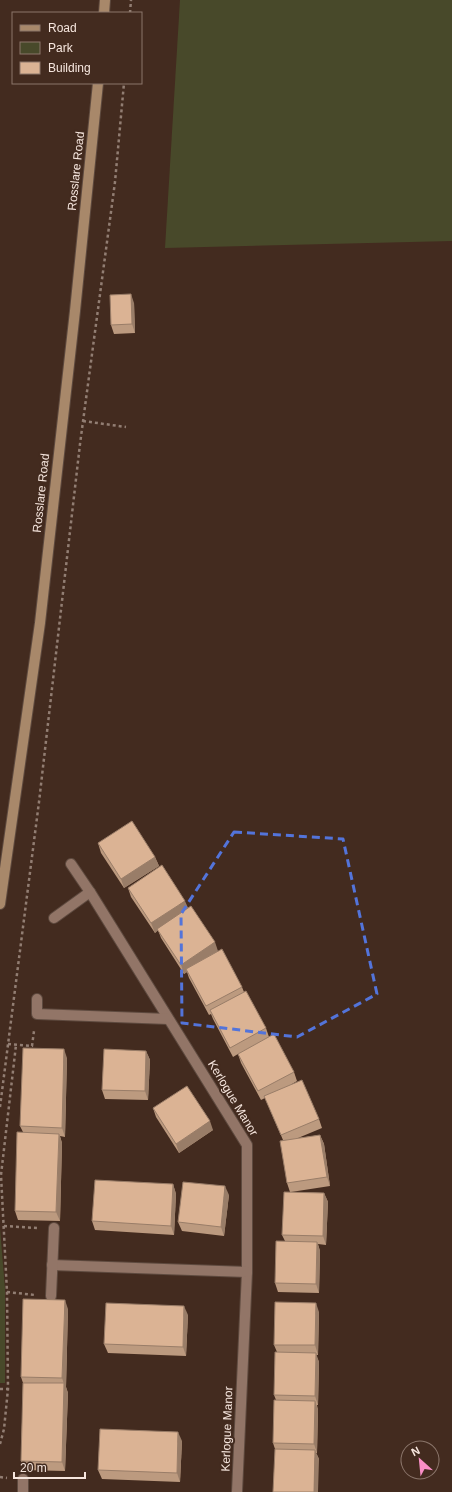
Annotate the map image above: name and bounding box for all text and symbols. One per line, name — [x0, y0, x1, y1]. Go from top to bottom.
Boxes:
legend — [12, 12, 142, 84]
text: Road — [48, 21, 77, 35]
text: Park — [48, 41, 74, 55]
text: Building — [48, 61, 91, 75]
street label: Rosslare Road — [65, 131, 87, 211]
street label: Rosslare Road — [30, 453, 52, 533]
street label: Kerlogue Manor — [205, 1058, 261, 1138]
street label: Kerlogue Manor — [219, 1386, 235, 1472]
north arrow — [400, 1440, 440, 1480]
text: N — [409, 1444, 422, 1458]
scale bar — [14, 1454, 85, 1480]
text: 20 m — [20, 1461, 47, 1475]

